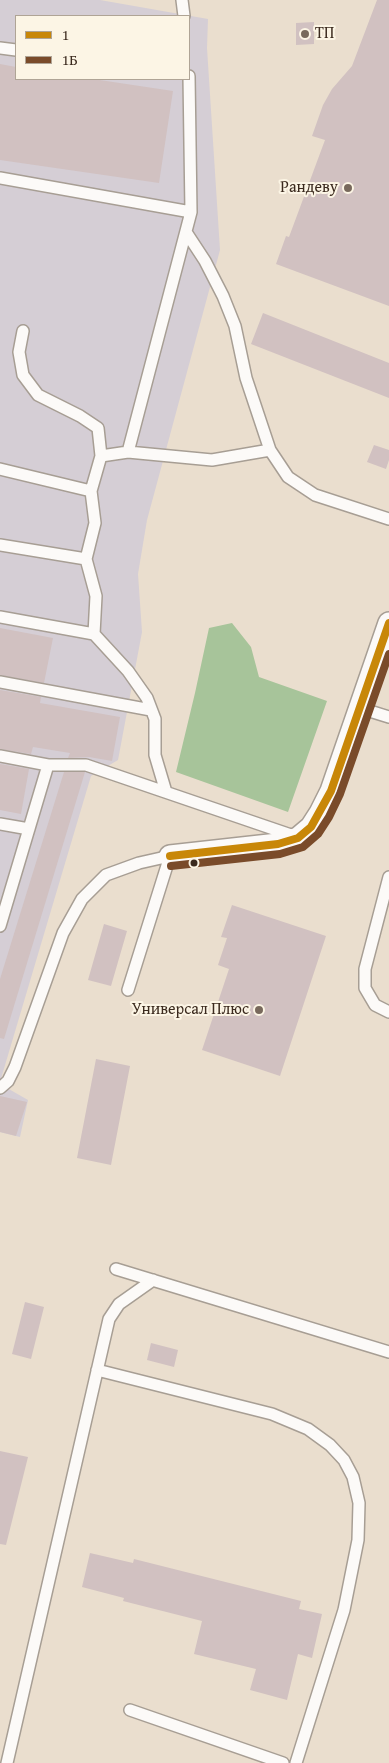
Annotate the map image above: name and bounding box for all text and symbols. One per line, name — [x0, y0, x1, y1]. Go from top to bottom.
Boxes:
legend — [15, 15, 190, 80]
text: 1 — [62, 24, 69, 45]
place label: ТП — [315, 24, 334, 44]
marker: ТП — [299, 28, 311, 40]
text: 1Б — [62, 49, 78, 70]
place label: Рандеву — [280, 178, 338, 198]
marker: Рандеву — [342, 182, 354, 194]
unlabelled marker — [189, 858, 199, 868]
place label: Универсал Плюс — [132, 1000, 249, 1020]
marker: Универсал Плюс — [253, 1004, 265, 1016]

